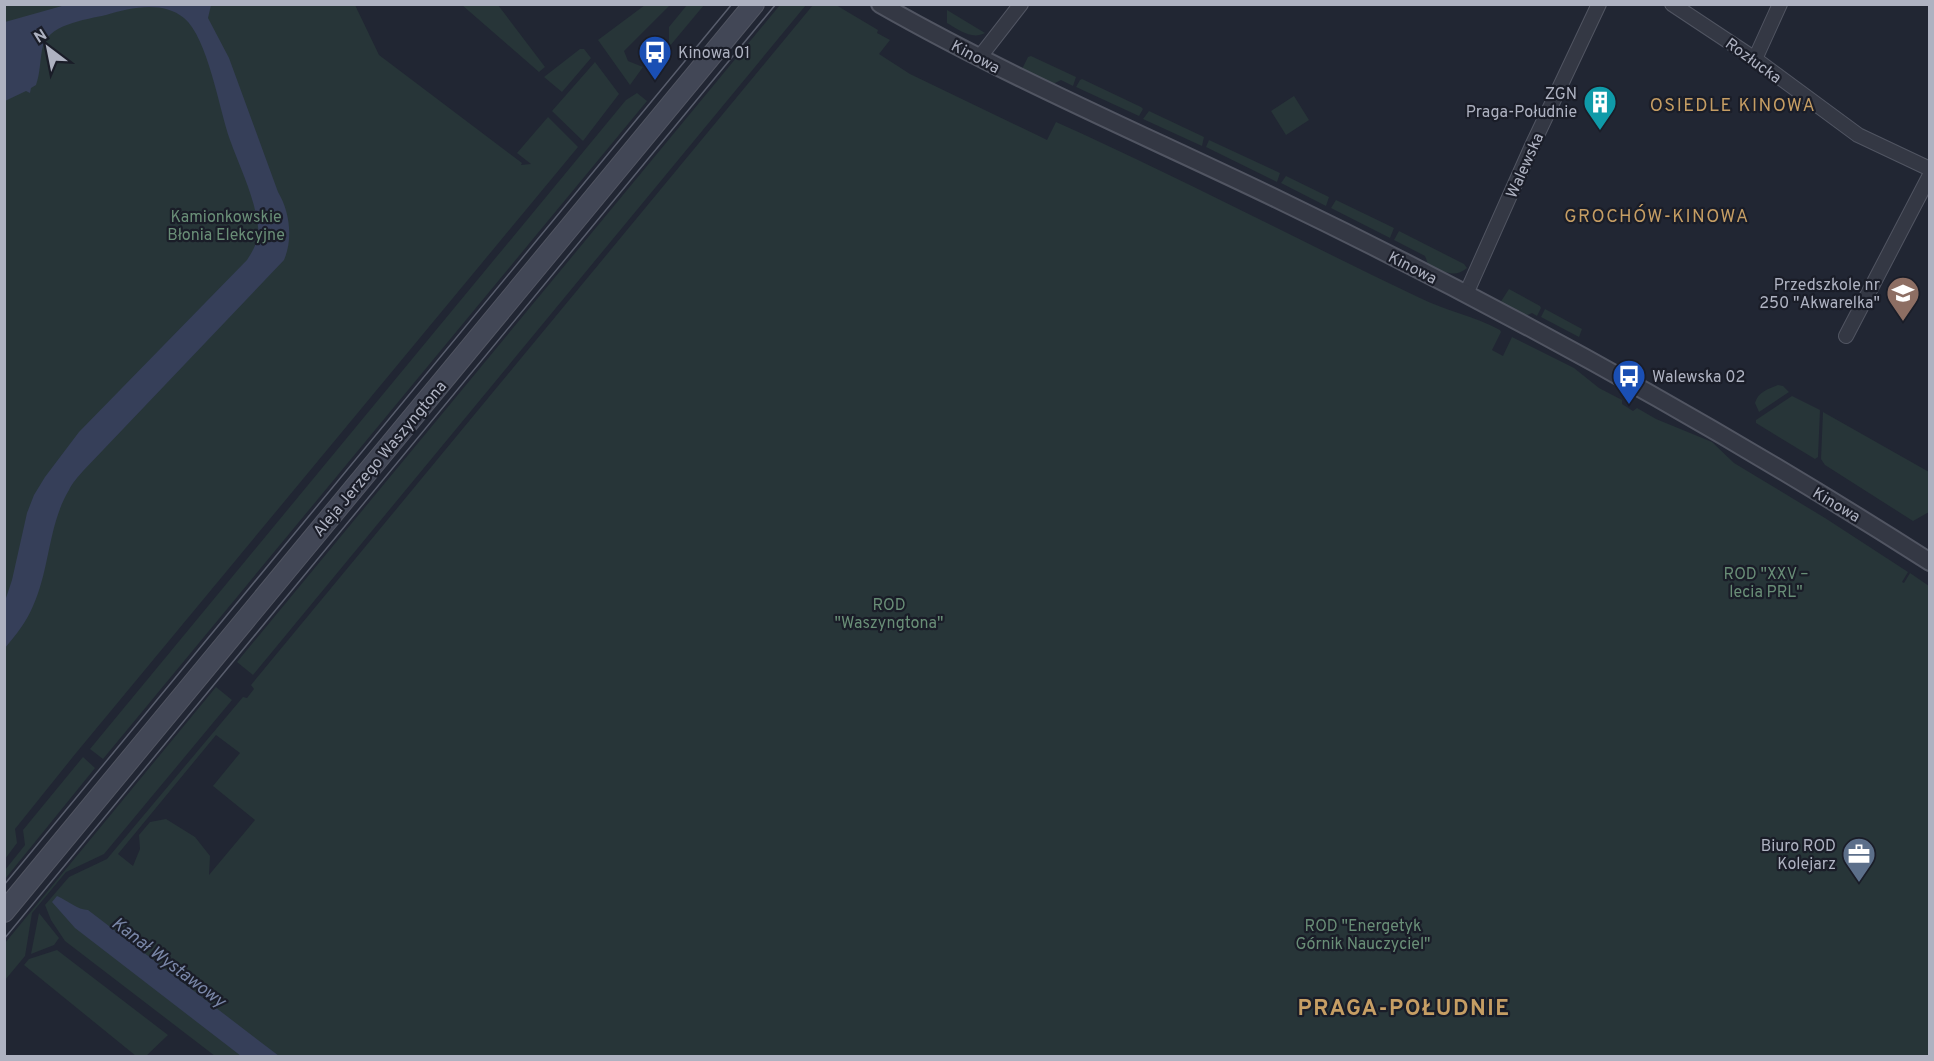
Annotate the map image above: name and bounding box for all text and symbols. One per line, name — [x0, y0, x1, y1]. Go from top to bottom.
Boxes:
north arrow — [18, 18, 78, 78]
text: N — [31, 25, 51, 49]
bus stop icon: Kinowa 01 — [637, 34, 673, 81]
street label: Rozłucka — [1721, 34, 1785, 89]
street label: Kinowa — [947, 37, 1003, 79]
place label: Kinowa 01 — [678, 44, 750, 64]
building icon: ZGN Praga-Południe — [1582, 84, 1618, 131]
place label: ZGN Praga-Południe — [1466, 85, 1577, 123]
district label: OSIEDLE KINOWA — [1650, 95, 1816, 118]
street label: Walewska — [1503, 130, 1549, 202]
district label: GROCHÓW-KINOWA — [1564, 204, 1750, 229]
park label: Kamionkowskie Błonia Elekcyjne — [167, 208, 285, 246]
street label: Kinowa — [1384, 248, 1440, 290]
school or university icon: Przedszkole nr 250 "Akwarelka" — [1885, 275, 1921, 322]
place label: Przedszkole nr 250 "Akwarelka" — [1759, 276, 1880, 314]
bus stop icon: Walewska 02 — [1611, 358, 1647, 405]
place label: Walewska 02 — [1652, 368, 1745, 388]
street label: Aleja Jerzego Waszyngtona — [309, 377, 452, 541]
street label: Kinowa — [1808, 484, 1864, 528]
park label: ROD "XXV – lecia PRL" — [1724, 565, 1808, 603]
park label: ROD "Waszyngtona" — [835, 596, 943, 634]
office icon: Biuro ROD Kolejarz — [1841, 836, 1877, 883]
place label: Biuro ROD Kolejarz — [1761, 837, 1836, 875]
water label: Kanał Wystawowy — [106, 913, 231, 1015]
park label: ROD "Energetyk Górnik Nauczyciel" — [1295, 917, 1431, 955]
district label: PRAGA-POŁUDNIE — [1298, 996, 1510, 1023]

